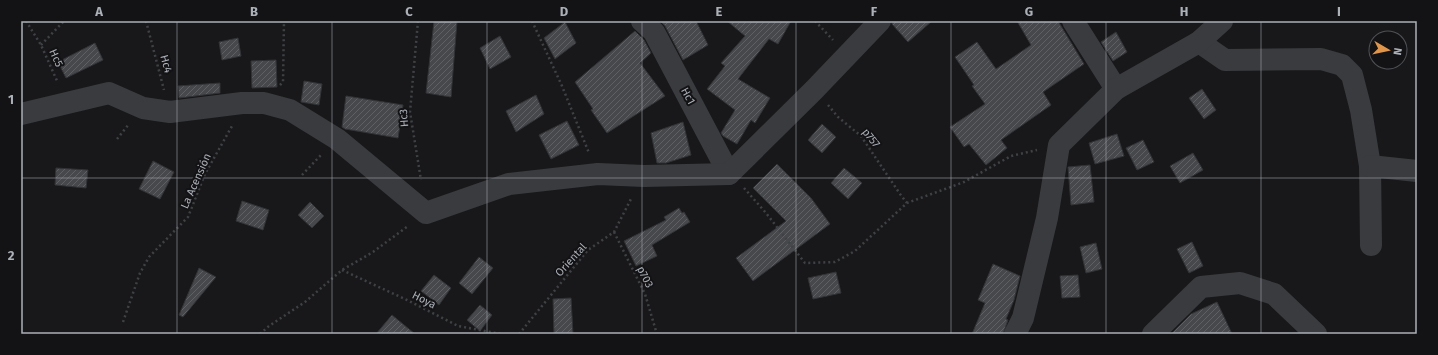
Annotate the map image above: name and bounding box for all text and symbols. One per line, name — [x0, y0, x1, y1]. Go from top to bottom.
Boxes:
text: A — [94, 4, 103, 19]
text: B — [250, 4, 258, 19]
text: C — [405, 4, 413, 19]
text: D — [560, 4, 569, 19]
text: E — [716, 4, 723, 19]
text: F — [871, 4, 878, 19]
text: G — [1025, 4, 1033, 19]
text: H — [1180, 4, 1188, 19]
text: I — [1337, 4, 1341, 19]
north arrow — [1368, 30, 1408, 70]
street label: Hc5 — [46, 47, 66, 69]
text: N — [1390, 47, 1404, 56]
street label: Hc4 — [157, 53, 175, 75]
street label: Hc1 — [678, 85, 698, 107]
text: 1 — [8, 92, 14, 107]
street label: Hc3 — [397, 108, 411, 128]
street label: p757 — [859, 126, 883, 150]
street label: La Acensión — [178, 151, 214, 211]
street label: Oriental — [553, 241, 589, 279]
text: 2 — [8, 248, 15, 263]
street label: p703 — [634, 264, 656, 290]
street label: Hoya — [410, 289, 438, 311]

